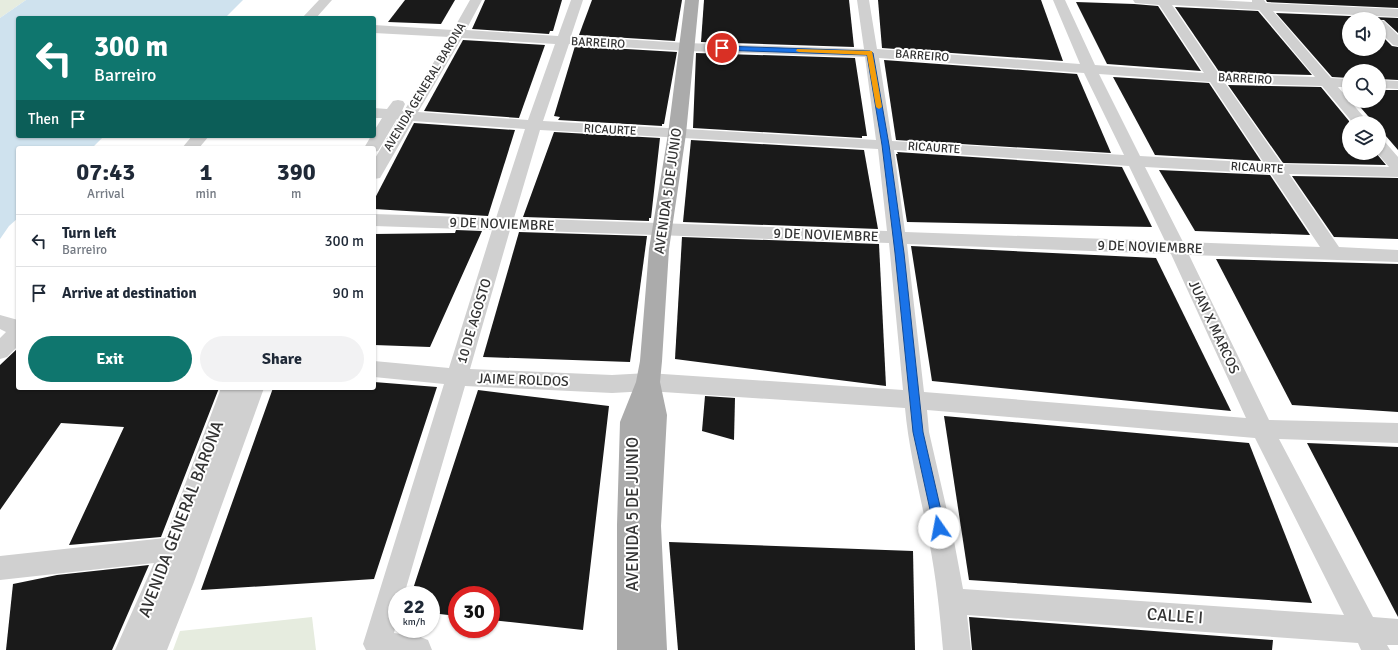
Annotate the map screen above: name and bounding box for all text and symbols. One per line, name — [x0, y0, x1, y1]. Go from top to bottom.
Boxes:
map controls — [1342, 12, 1386, 160]
button: sound — [1342, 12, 1386, 56]
street label: AVENIDA GENERAL BARONA — [381, 19, 470, 154]
text: 300 m — [94, 30, 168, 64]
pin — [705, 31, 739, 65]
icon: left — [28, 32, 80, 84]
street label: BARREIRO — [571, 34, 626, 52]
icon: arrive — [711, 37, 733, 59]
street label: BARREIRO — [894, 47, 950, 65]
text: Barreiro — [94, 64, 156, 86]
button: search — [1342, 64, 1386, 108]
street label: BARREIRO — [1218, 70, 1273, 88]
icon: arrive — [67, 108, 89, 130]
text: Then — [28, 110, 59, 128]
button: layers — [1342, 116, 1386, 160]
street label: RICAURTE — [583, 121, 637, 139]
street label: AVENIDA 5 DE JUNIO — [651, 127, 685, 255]
street label: RICAURTE — [907, 139, 961, 157]
text: 07:43 — [76, 157, 135, 187]
text: 1 — [200, 157, 212, 187]
text: 390 — [277, 157, 316, 187]
street label: RICAURTE — [1230, 159, 1284, 177]
text: Arrival — [87, 186, 124, 202]
text: min — [196, 186, 217, 202]
text: m — [291, 186, 301, 202]
street label: 9 DE NOVIEMBRE — [449, 214, 555, 234]
text: Turn left — [62, 224, 116, 242]
street label: 9 DE NOVIEMBRE — [773, 225, 879, 245]
icon: left — [28, 230, 50, 252]
text: 300 m — [324, 232, 364, 250]
street label: 9 DE NOVIEMBRE — [1097, 237, 1203, 257]
text: Barreiro — [62, 242, 107, 258]
street label: 10 DE AGOSTO — [453, 276, 495, 366]
street label: JUAN X MARCOS — [1185, 278, 1243, 377]
icon: arrive — [28, 282, 50, 304]
text: Arrive at destination — [62, 284, 197, 302]
text: 90 m — [333, 284, 364, 302]
button: Exit — [28, 336, 192, 382]
button: Share — [200, 336, 364, 382]
street label: JAIME ROLDOS — [477, 370, 569, 390]
street label: AVENIDA GENERAL BARONA — [134, 417, 228, 620]
street label: AVENIDA 5 DE JUNIO — [622, 437, 643, 591]
position arrow — [918, 507, 960, 549]
speed limit sign: 30 — [448, 586, 500, 638]
text: 22 — [403, 594, 425, 619]
street label: CALLE I — [1146, 604, 1204, 628]
text: km/h — [403, 616, 425, 628]

